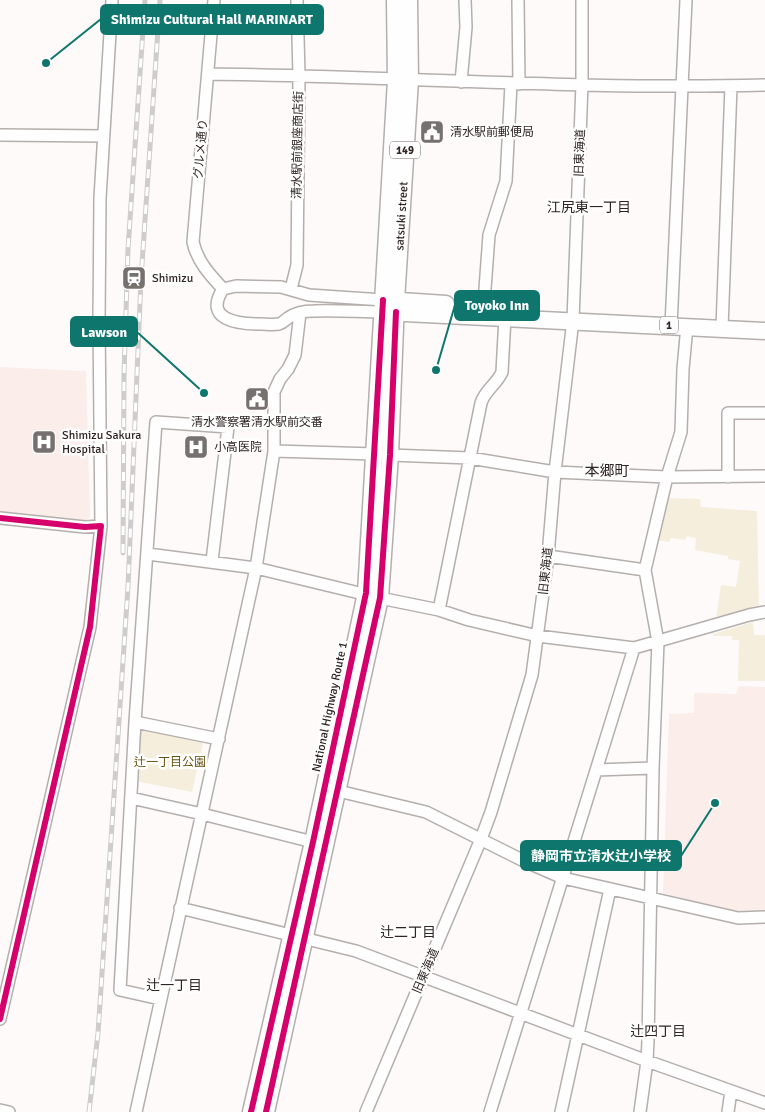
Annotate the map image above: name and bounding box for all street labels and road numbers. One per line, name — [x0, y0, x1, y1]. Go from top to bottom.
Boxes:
street label: 清水駅前銀座商店街 — [290, 91, 306, 199]
street label: グルメ通り — [191, 118, 211, 180]
street label: 旧東海道 — [572, 129, 588, 177]
road number: 149 — [390, 142, 420, 158]
street label: satsuki street — [392, 181, 411, 251]
road number: 1 — [660, 316, 678, 334]
street label: 旧東海道 — [536, 546, 556, 596]
street label: National Highway Route 1 — [309, 641, 351, 773]
street label: 旧東海道 — [410, 946, 442, 996]

